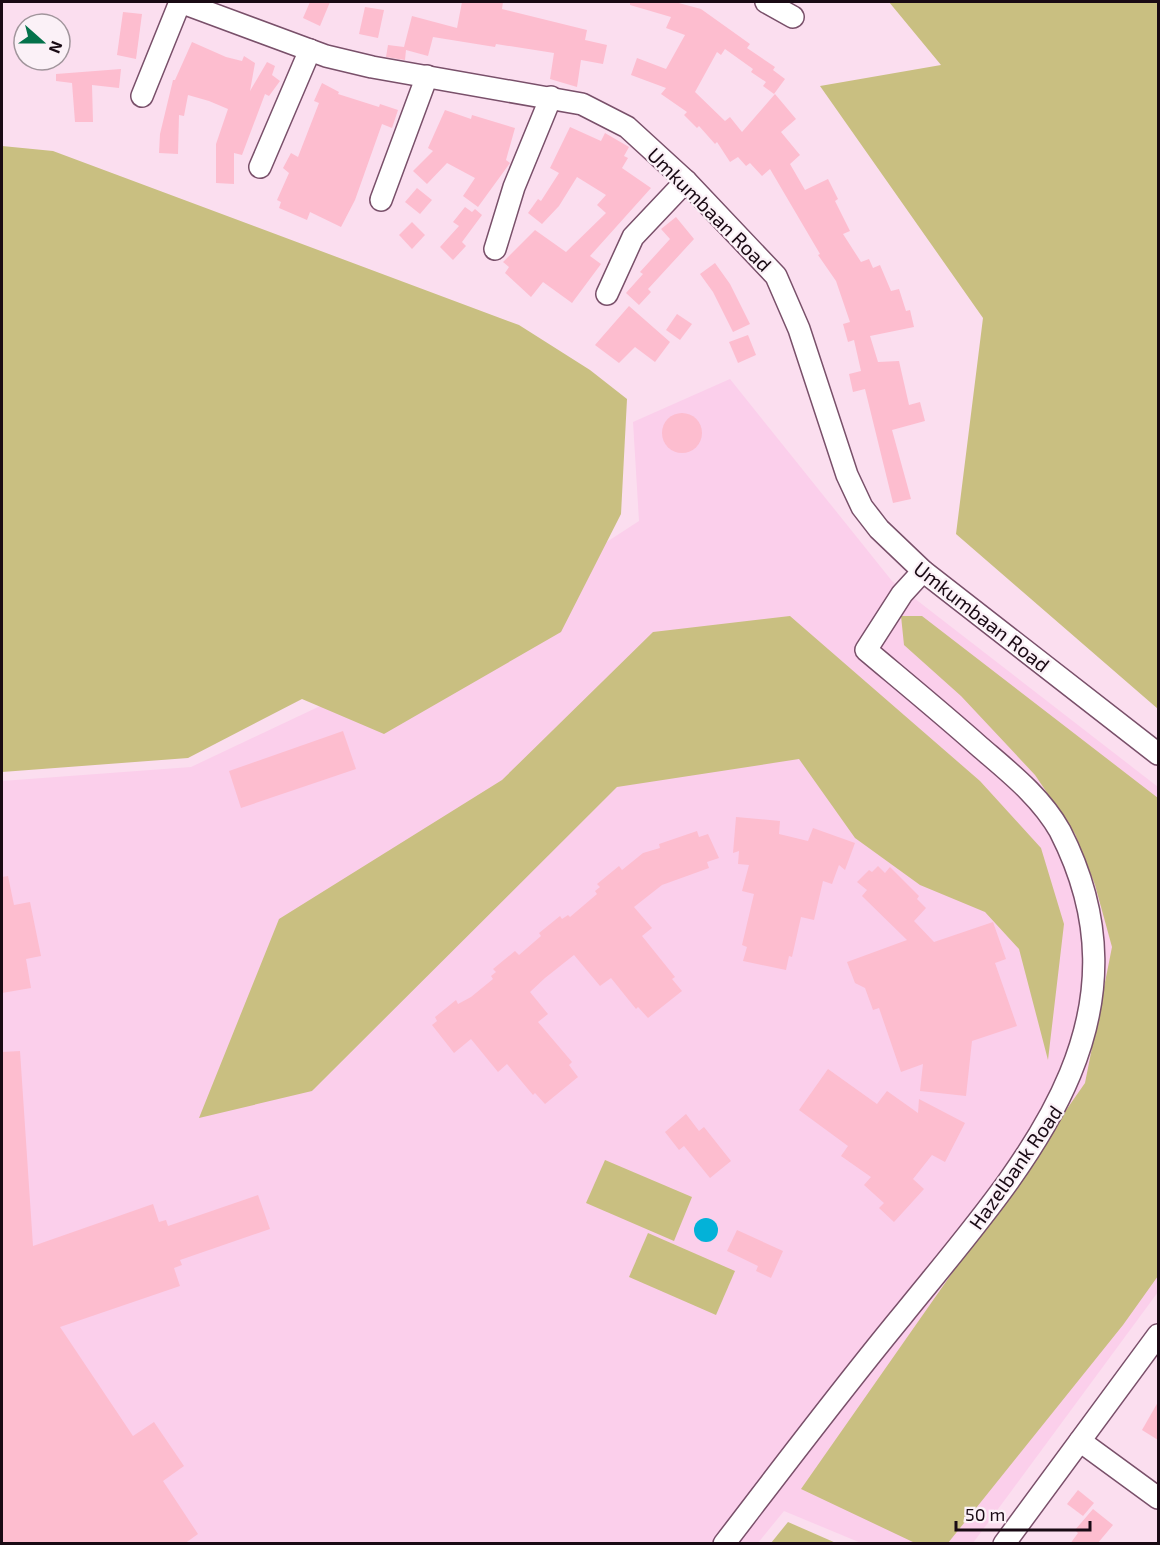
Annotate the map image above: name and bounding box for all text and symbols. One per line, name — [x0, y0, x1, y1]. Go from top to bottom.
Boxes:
north arrow — [12, 12, 72, 72]
text: N — [46, 39, 67, 56]
street label: Umkumbaan Road — [643, 142, 777, 276]
street label: Umkumbaan Road — [909, 556, 1055, 676]
street label: Hazelbank Road — [963, 1100, 1067, 1234]
scale bar — [956, 1494, 1090, 1532]
text: 50 m — [965, 1503, 1005, 1525]

